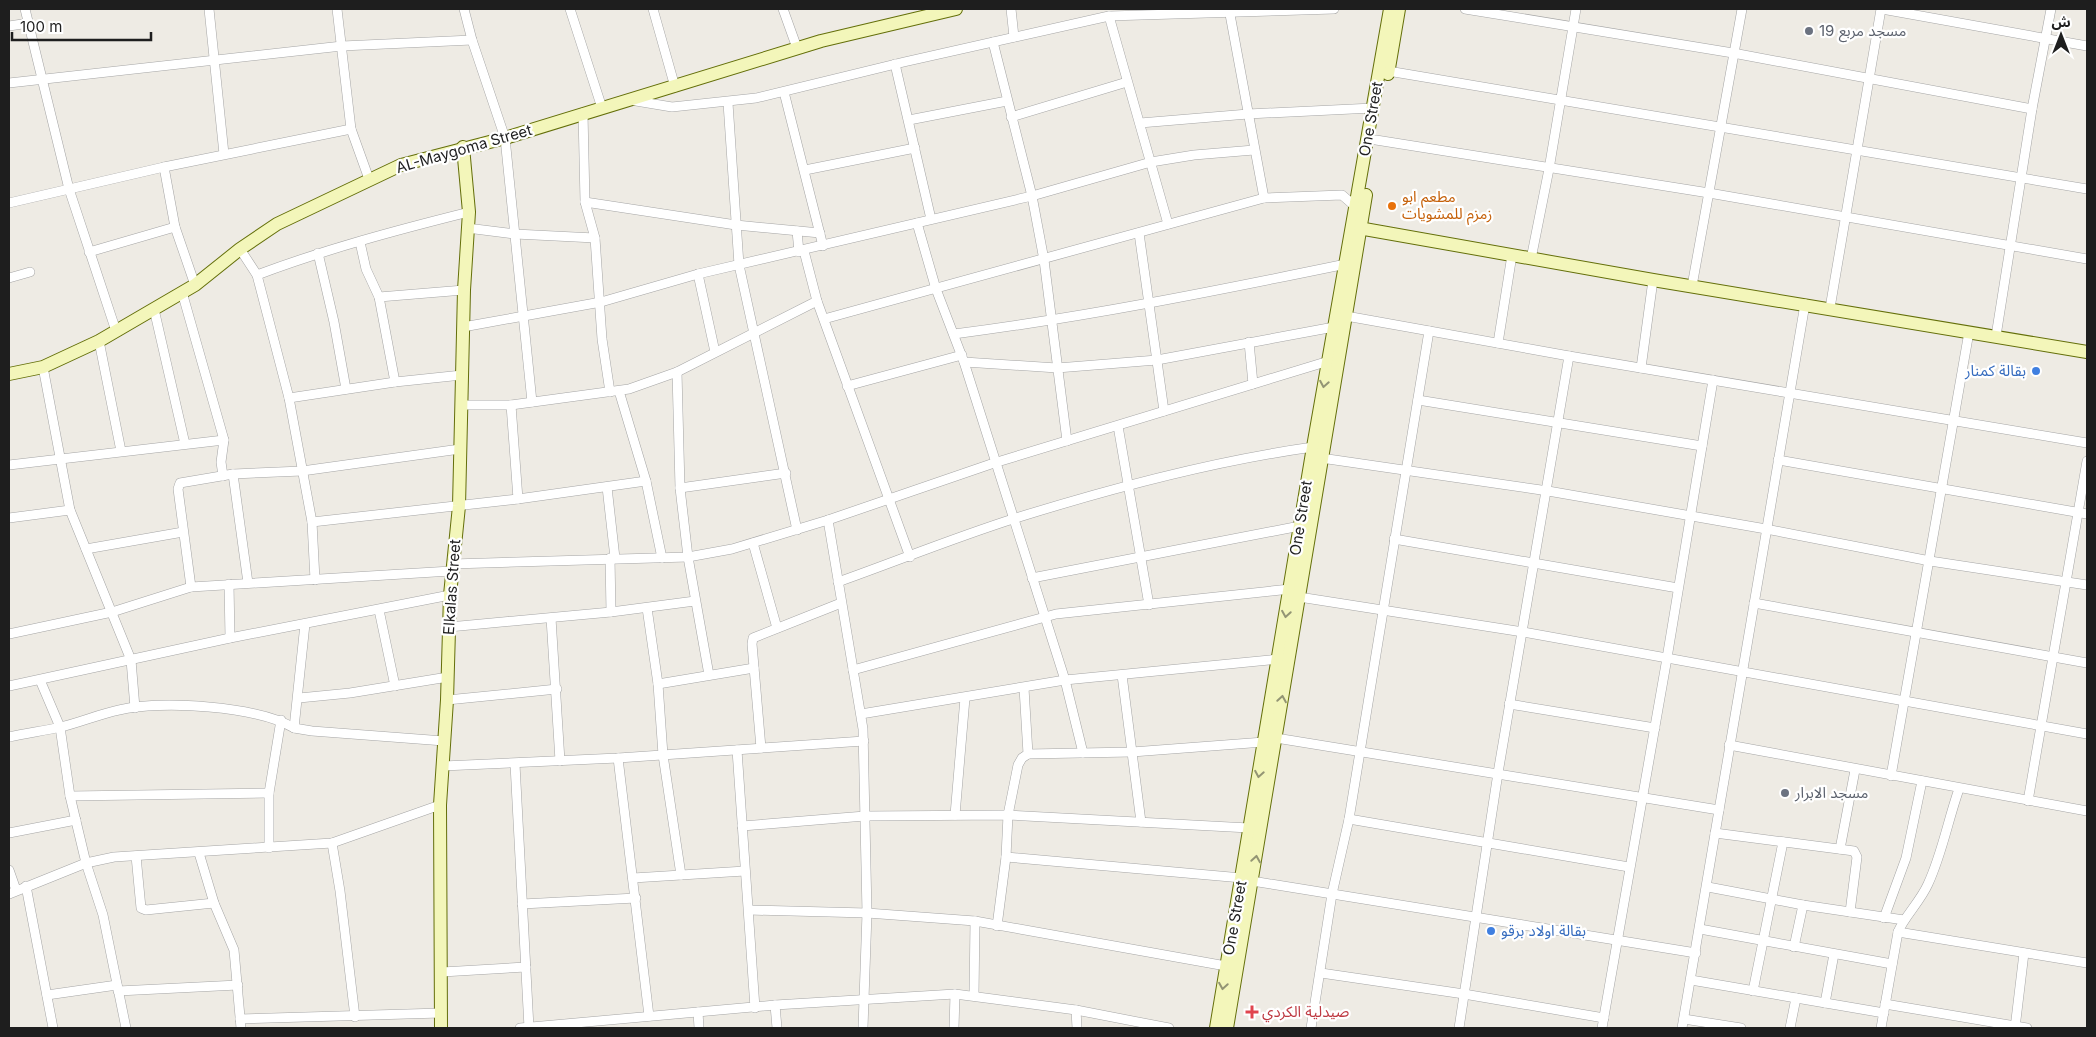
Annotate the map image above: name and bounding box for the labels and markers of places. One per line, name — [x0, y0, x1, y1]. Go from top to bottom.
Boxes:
place label: مسجد مربع 19 — [1819, 21, 1906, 43]
marker: مسجد مربع 19 — [1803, 25, 1815, 37]
place label: مطعم ابو زمزم للمشويات — [1402, 187, 1492, 225]
marker: مطعم ابو زمزم للمشويات — [1386, 200, 1398, 212]
place label: بقالة كمنار — [1964, 361, 2026, 380]
marker: بقالة كمنار — [2030, 365, 2042, 377]
place label: مسجد الابرار — [1794, 783, 1868, 802]
marker: مسجد الابرار — [1779, 787, 1791, 799]
place label: بقالة اولاد برقو — [1501, 921, 1586, 940]
marker: بقالة اولاد برقو — [1485, 925, 1497, 937]
place label: صيدلية الكردي — [1262, 1002, 1349, 1023]
marker: صيدلية الكردي — [1246, 1006, 1258, 1018]

